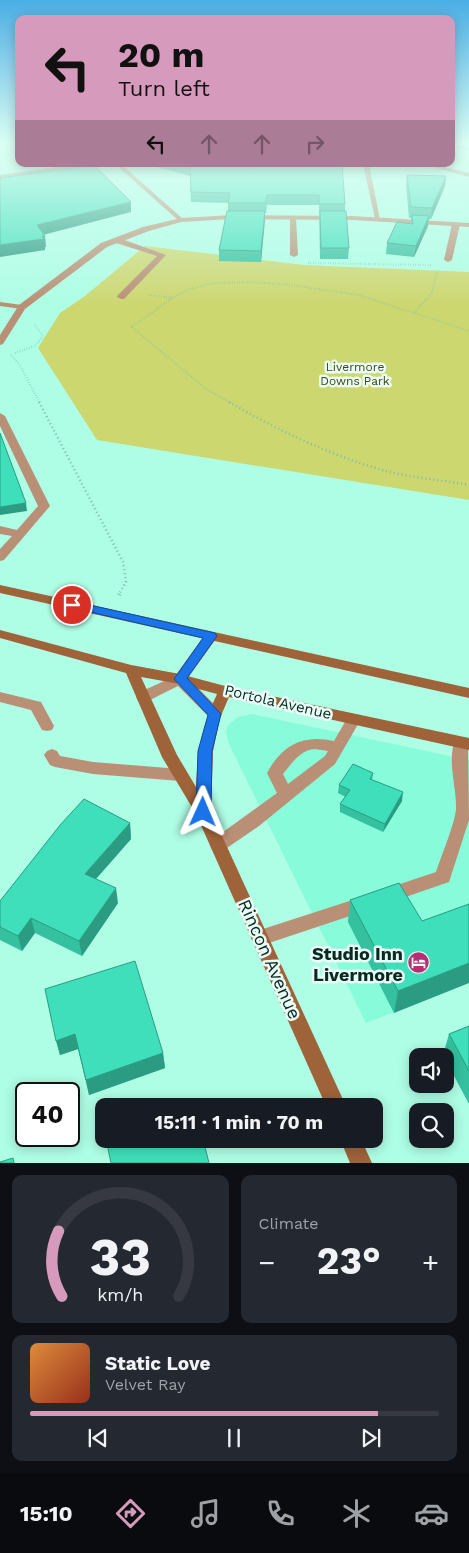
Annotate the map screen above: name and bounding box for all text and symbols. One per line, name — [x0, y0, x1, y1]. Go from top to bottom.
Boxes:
text: 20 m — [118, 34, 204, 76]
icon: left — [35, 35, 100, 100]
text: Turn left — [118, 76, 210, 101]
icon: left — [142, 130, 170, 158]
icon: ahead — [195, 130, 223, 158]
icon: ahead — [248, 130, 276, 158]
icon: right — [301, 130, 329, 158]
park label: Livermore Downs Park — [320, 360, 390, 388]
pin — [51, 584, 93, 626]
icon: arrive — [58, 591, 86, 619]
street label: Portola Avenue — [223, 681, 333, 723]
position arrow — [176, 785, 228, 837]
street label: Rincon Avenue — [234, 896, 306, 1022]
place label: Studio Inn Livermore — [312, 943, 403, 985]
hotel icon: Studio Inn Livermore — [407, 951, 431, 975]
map controls — [409, 1048, 454, 1148]
button: sound — [409, 1048, 454, 1093]
speed limit sign: 40 — [15, 1082, 80, 1147]
button: search — [409, 1103, 454, 1148]
text: 15:11 · 1 min · 70 m — [155, 1111, 323, 1134]
text: Climate — [259, 1214, 319, 1233]
text: 33 — [89, 1227, 151, 1288]
text: 23° — [317, 1239, 381, 1283]
text: − — [259, 1246, 275, 1279]
text: + — [422, 1246, 439, 1279]
text: km/h — [97, 1284, 143, 1305]
text: Static Love — [105, 1352, 210, 1375]
text: Velvet Ray — [105, 1375, 185, 1394]
icon: previous — [84, 1424, 112, 1452]
icon: pause — [220, 1424, 248, 1452]
icon: next — [357, 1424, 385, 1452]
icon: directions — [113, 1496, 148, 1531]
icon: music — [188, 1496, 223, 1531]
icon: phone — [263, 1496, 298, 1531]
icon: climate — [339, 1496, 374, 1531]
icon: car — [414, 1496, 449, 1531]
text: 15:10 — [20, 1501, 73, 1526]

